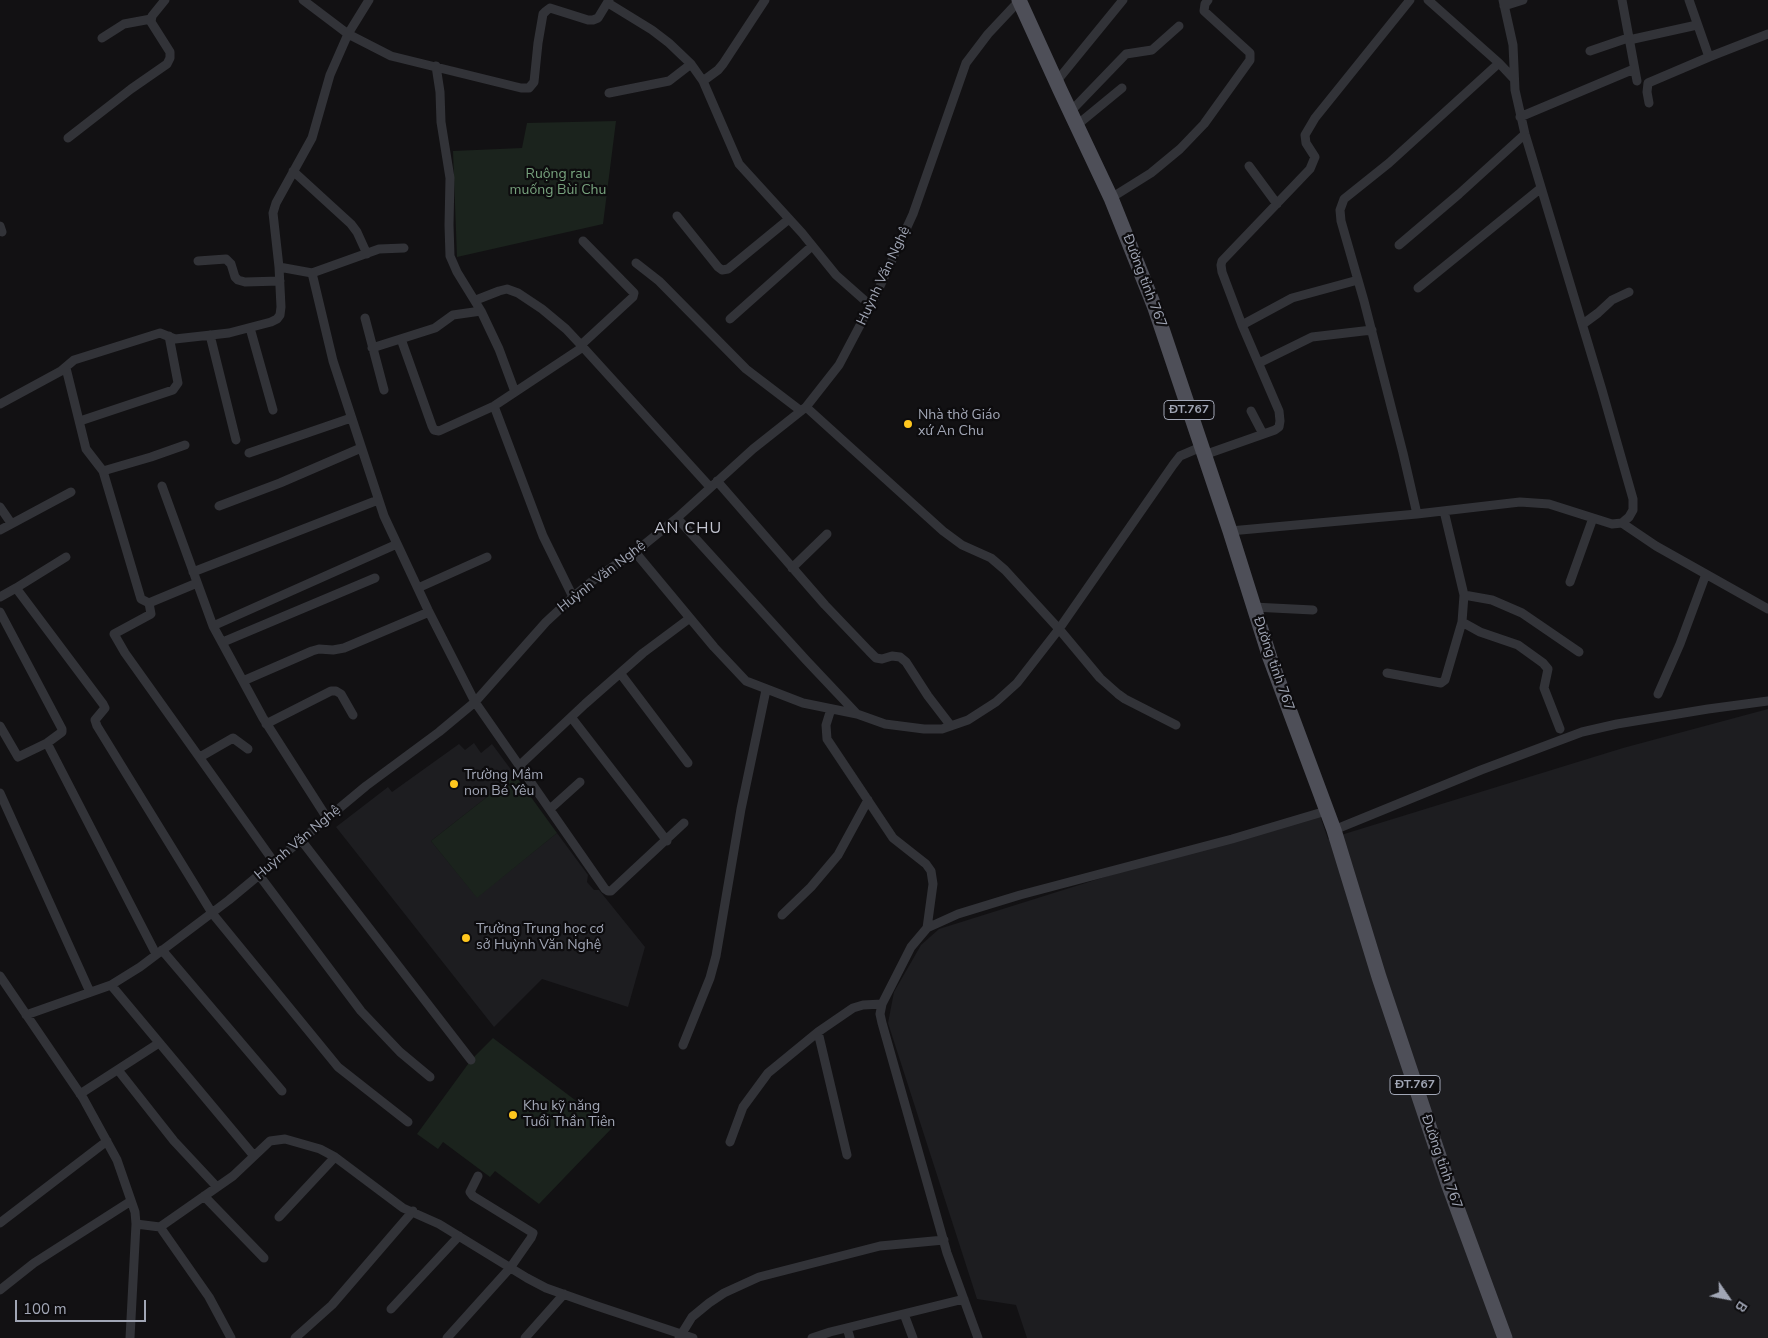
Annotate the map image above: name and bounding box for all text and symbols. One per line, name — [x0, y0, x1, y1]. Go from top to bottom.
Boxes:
park label: Ruộng rau muống Bùi Chu — [510, 167, 606, 200]
street label: Huỳnh Văn Nghệ — [854, 224, 914, 328]
street label: Đường tỉnh 767 — [1118, 232, 1170, 330]
road number: ĐT.767 — [1164, 400, 1214, 420]
place label: Nhà thờ Giáo xứ An Chu — [918, 408, 1000, 441]
marker: Nhà thờ Giáo xứ An Chu — [902, 418, 914, 430]
district label: AN CHU — [653, 519, 723, 539]
street label: Huỳnh Văn Nghệ — [555, 537, 649, 617]
street label: Đường tỉnh 767 — [1249, 615, 1297, 713]
place label: Trường Mầm non Bé Yêu — [464, 768, 543, 800]
marker: Trường Mầm non Bé Yêu — [448, 778, 460, 790]
street label: Huỳnh Văn Nghệ — [252, 802, 344, 884]
place label: Trường Trung học cơ sở Huỳnh Văn Nghệ — [476, 922, 604, 954]
marker: Trường Trung học cơ sở Huỳnh Văn Nghệ — [460, 932, 472, 944]
road number: ĐT.767 — [1390, 1076, 1440, 1094]
place label: Khu kỹ năng Tuổi Thần Tiên — [523, 1099, 615, 1132]
marker: Khu kỹ năng Tuổi Thần Tiên — [507, 1109, 519, 1121]
street label: Đường tỉnh 767 — [1417, 1113, 1465, 1211]
north arrow — [1703, 1273, 1753, 1323]
scale bar — [18, 1290, 149, 1322]
text: B — [1730, 1297, 1752, 1316]
text: 100 m — [23, 1299, 67, 1319]

